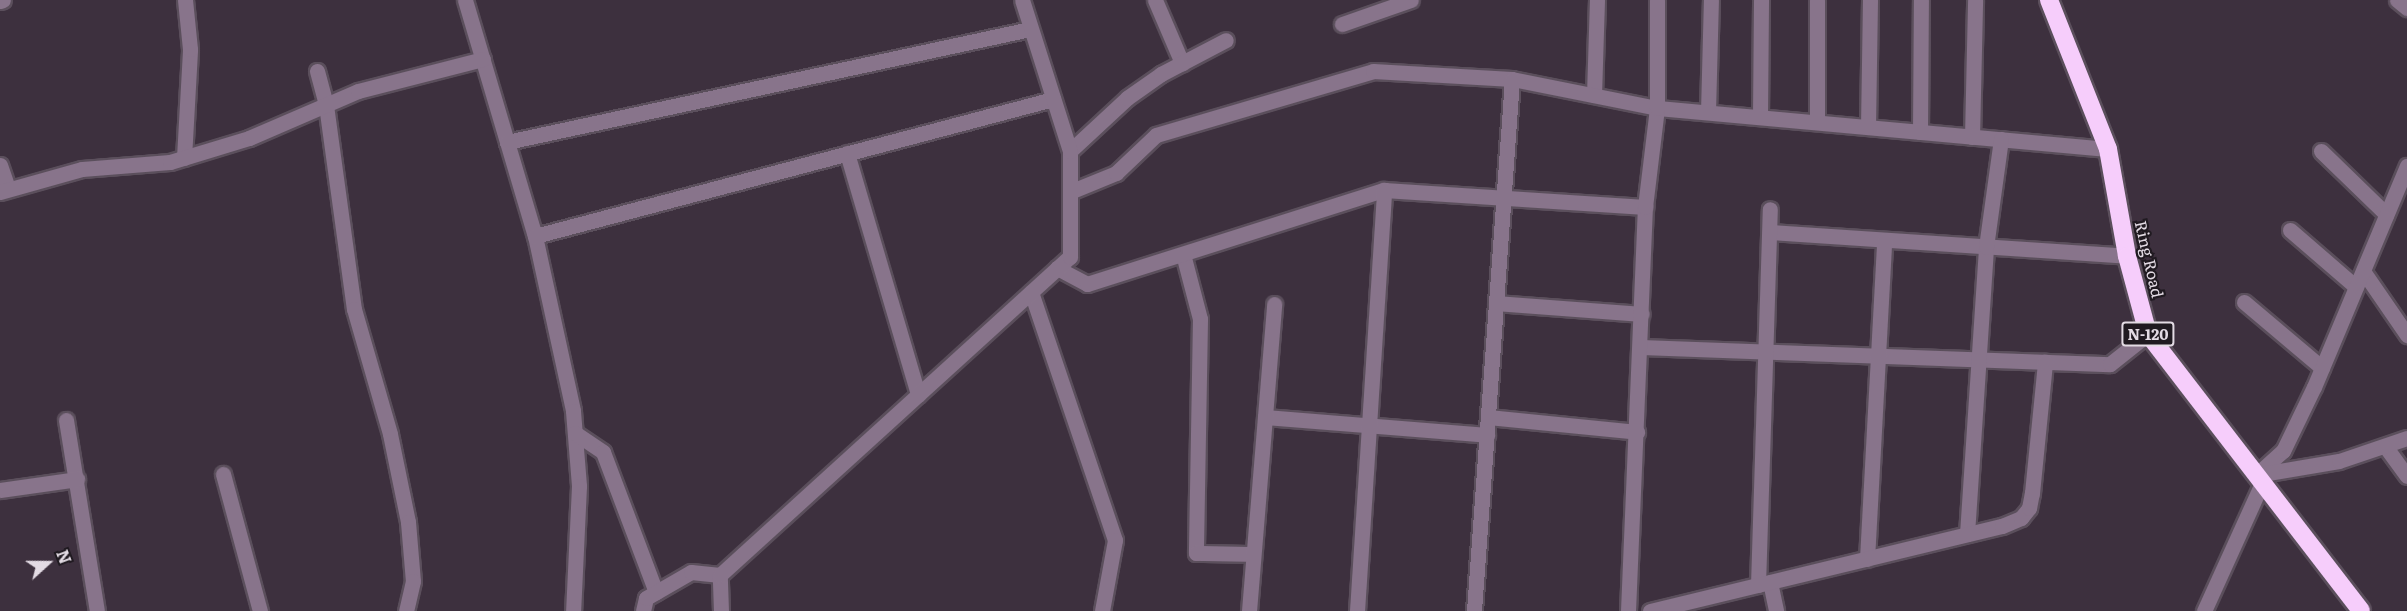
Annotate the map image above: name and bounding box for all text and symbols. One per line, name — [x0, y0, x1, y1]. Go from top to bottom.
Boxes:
street label: Ring Road — [2132, 219, 2168, 299]
road number: N-120 — [2121, 322, 2175, 346]
north arrow — [18, 533, 78, 593]
text: N — [51, 546, 78, 567]

